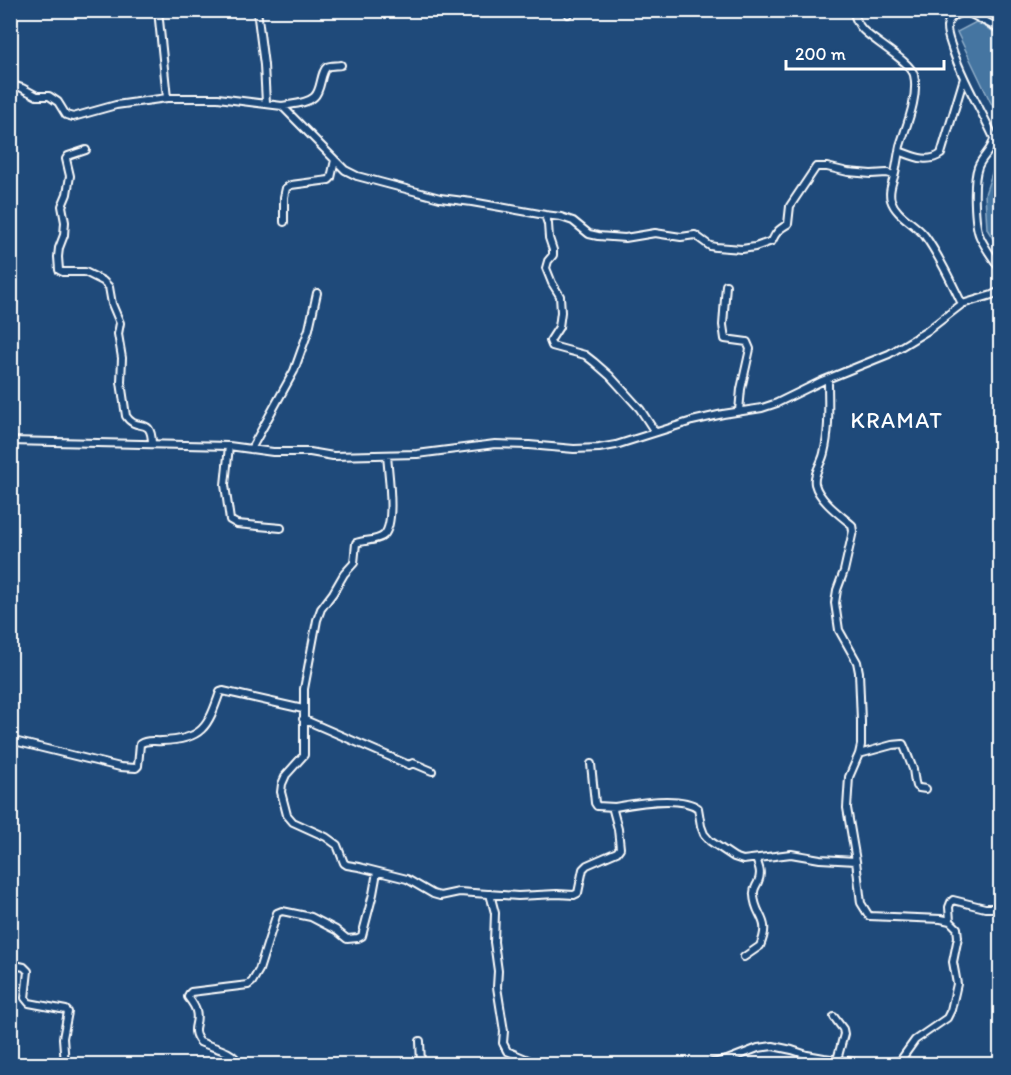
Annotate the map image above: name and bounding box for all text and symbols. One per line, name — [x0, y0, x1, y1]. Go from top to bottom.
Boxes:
scale bar — [786, 33, 944, 71]
text: 200 m — [795, 43, 846, 65]
district label: KRAMAT — [851, 407, 943, 434]

